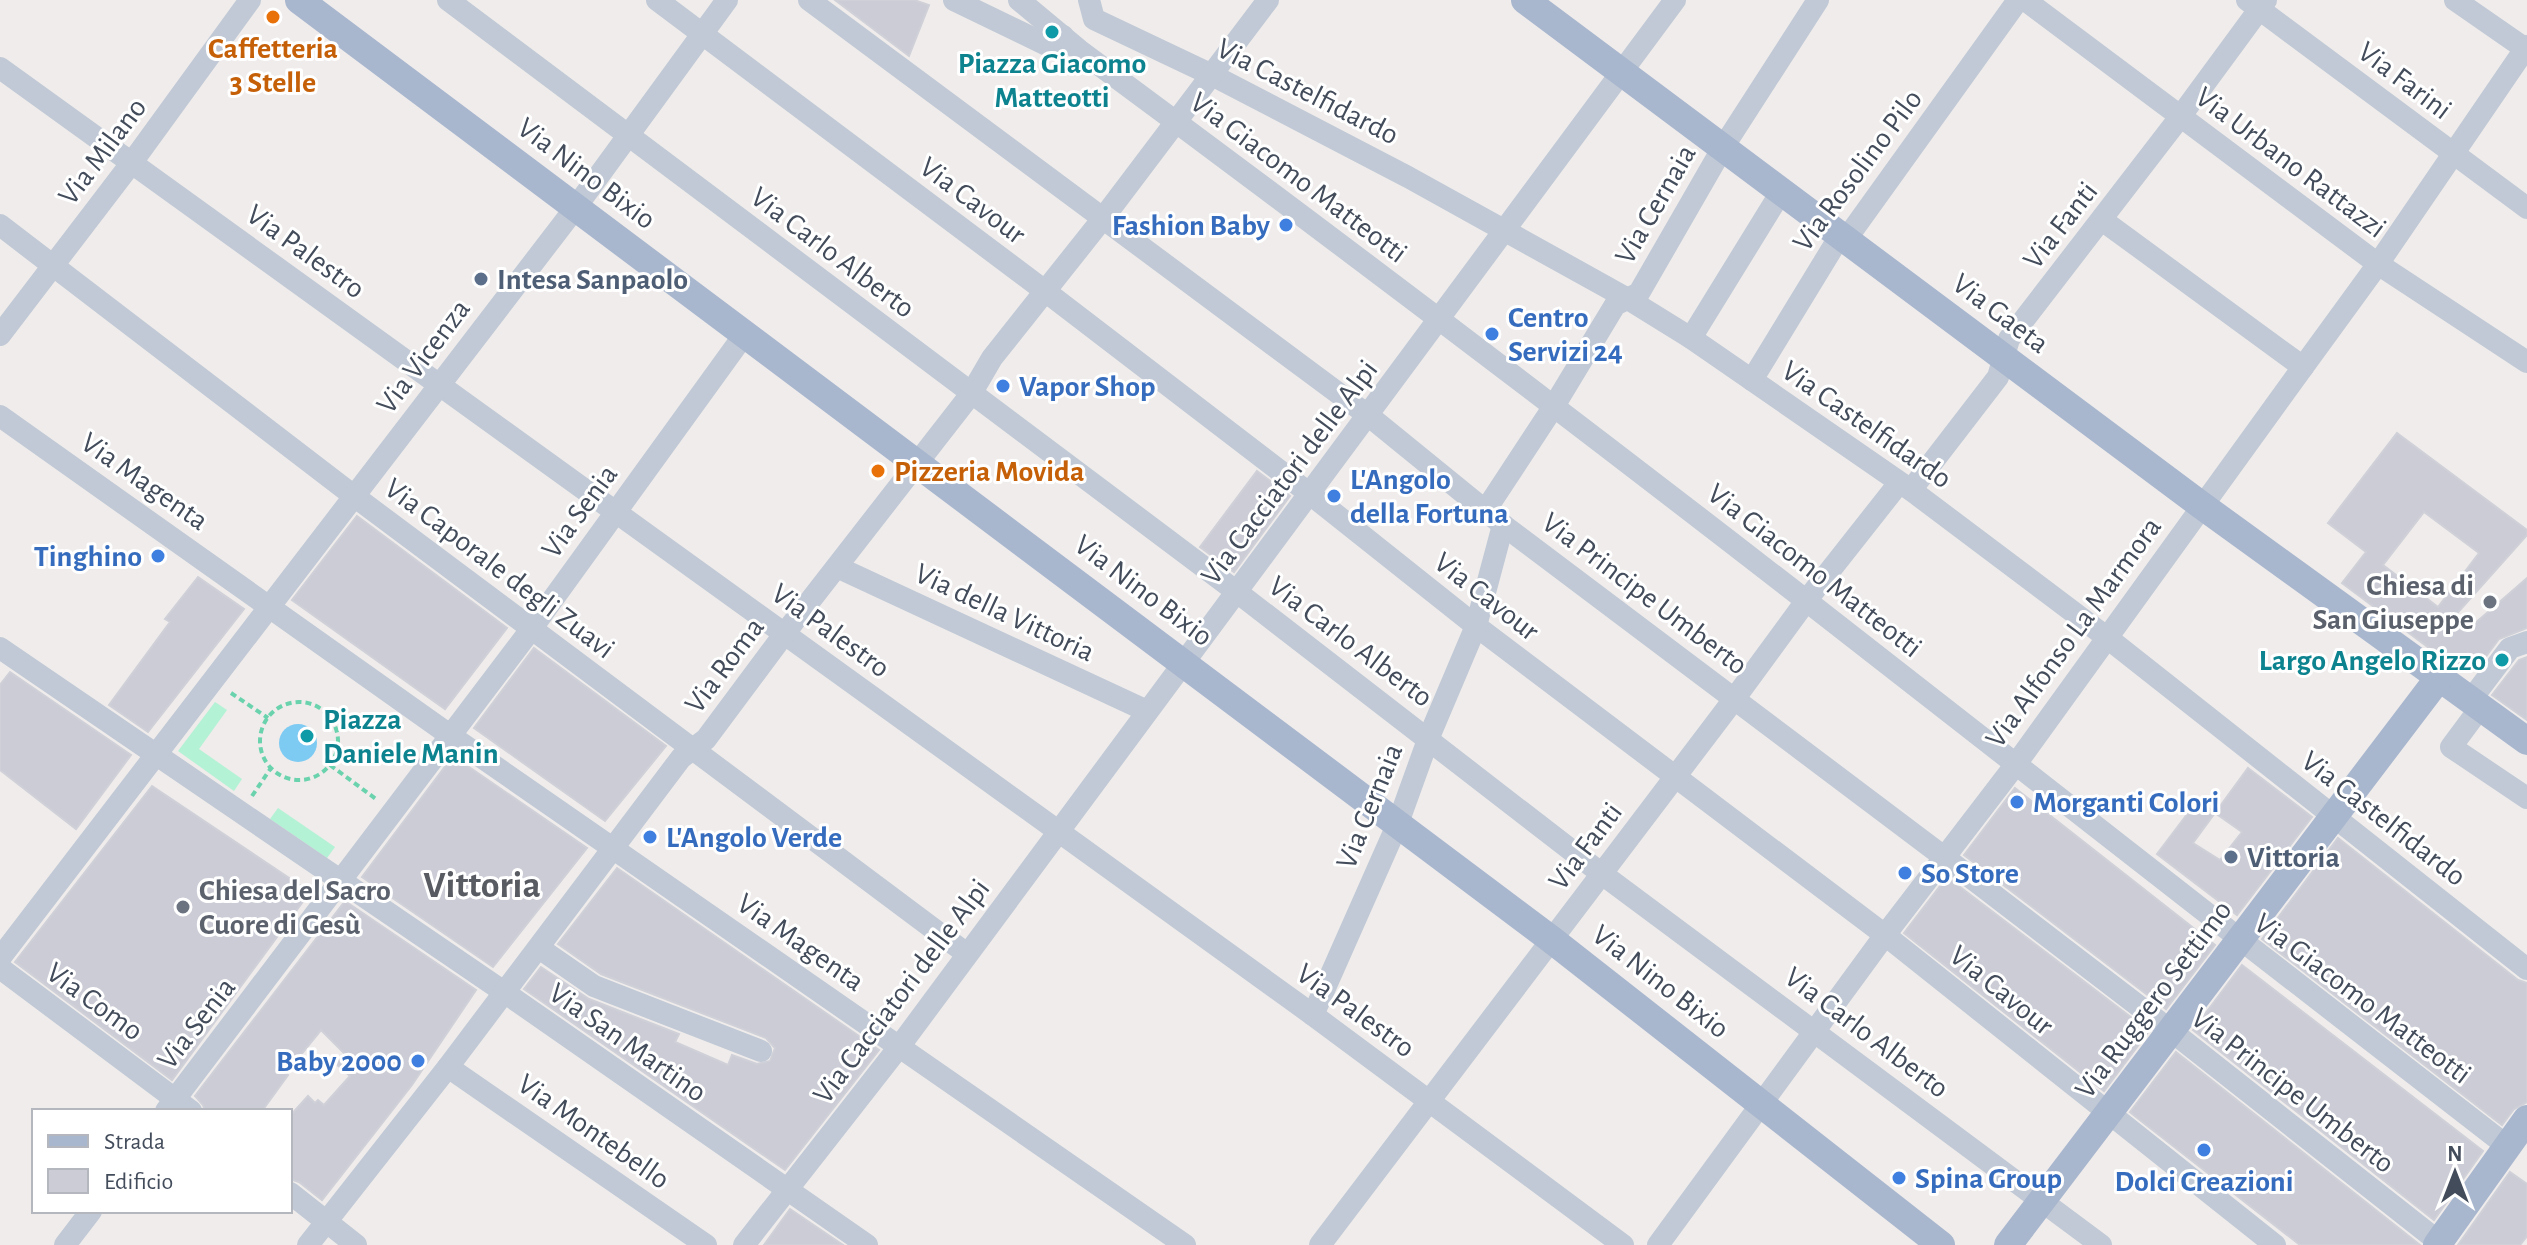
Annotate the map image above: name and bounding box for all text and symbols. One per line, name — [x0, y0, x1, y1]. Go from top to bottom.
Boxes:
marker: Caffetteria 3 Stelle — [264, 8, 282, 26]
marker: Piazza Giacomo Matteotti — [1043, 23, 1061, 41]
street label: Via Castelfidardo — [1212, 33, 1403, 151]
place label: Caffetteria 3 Stelle — [208, 34, 338, 98]
street label: Via Farini — [2352, 36, 2457, 125]
place label: Piazza Giacomo Matteotti — [958, 49, 1146, 113]
street label: Via Urbano Rattazzi — [2190, 82, 2391, 244]
street label: Via Rosolino Pilo — [1787, 84, 1928, 257]
street label: Via Giacomo Matteotti — [1184, 87, 1412, 269]
street label: Via Milano — [53, 93, 152, 211]
street label: Via Nino Bixio — [512, 112, 661, 235]
street label: Via Cernaia — [1610, 140, 1702, 269]
street label: Via Cavour — [914, 152, 1031, 250]
street label: Via Fanti — [2018, 177, 2104, 275]
street label: Via Carlo Alberto — [745, 182, 920, 324]
street label: Via Palestro — [241, 199, 370, 304]
place label: Fashion Baby — [1112, 211, 1271, 241]
marker: Fashion Baby — [1277, 216, 1295, 234]
place label: Intesa Sanpaolo — [497, 265, 688, 295]
street label: Via Gaeta — [1947, 268, 2054, 359]
marker: Intesa Sanpaolo — [472, 270, 490, 288]
street label: Via Vicenza — [371, 294, 476, 419]
place label: Centro Servizi 24 — [1508, 303, 1623, 367]
marker: Centro Servizi 24 — [1483, 325, 1501, 343]
street label: Via Cacciatori delle Alpi — [1196, 355, 1384, 590]
street label: Via Castelfidardo — [1776, 355, 1957, 494]
place label: Vapor Shop — [1019, 372, 1156, 402]
marker: Vapor Shop — [994, 377, 1012, 395]
street label: Via Magenta — [75, 427, 213, 536]
place label: Pizzeria Movida — [894, 457, 1084, 487]
street label: Via Senia — [536, 459, 623, 564]
marker: Pizzeria Movida — [869, 462, 887, 480]
place label: L'Angolo della Fortuna — [1350, 465, 1509, 529]
street label: Via Caporale degli Zuavi — [379, 473, 620, 665]
street label: Via Giacomo Matteotti — [1702, 478, 1927, 663]
marker: L'Angolo della Fortuna — [1325, 487, 1343, 505]
street label: Via Principe Umberto — [1536, 507, 1753, 681]
street label: Via Alfonso La Marmora — [1980, 512, 2167, 753]
street label: Via Nino Bixio — [1069, 529, 1218, 652]
place label: Tinghino — [34, 542, 142, 572]
marker: Tinghino — [149, 547, 167, 565]
street label: Via Cavour — [1428, 547, 1545, 647]
street label: Via della Vittoria — [910, 558, 1099, 668]
street label: Via Carlo Alberto — [1263, 571, 1438, 713]
place label: Chiesa di San Giuseppe — [2313, 571, 2474, 635]
street label: Via Palestro — [766, 578, 895, 683]
marker: Chiesa di San Giuseppe — [2481, 593, 2499, 611]
street label: Via Roma — [679, 612, 770, 719]
place label: Largo Angelo Rizzo — [2259, 646, 2486, 676]
marker: Largo Angelo Rizzo — [2493, 651, 2511, 669]
place label: Piazza Daniele Manin — [323, 705, 499, 769]
marker: Piazza Daniele Manin — [298, 727, 316, 745]
street label: Via Cernaia — [1331, 740, 1409, 873]
street label: Via Castelfidardo — [2295, 746, 2471, 892]
place label: Morganti Colori — [2033, 788, 2219, 818]
marker: Morganti Colori — [2008, 793, 2026, 811]
street label: Via Fanti — [1543, 797, 1628, 896]
place label: L'Angolo Verde — [666, 823, 842, 853]
marker: L'Angolo Verde — [641, 828, 659, 846]
place label: Vittoria — [2247, 843, 2340, 873]
marker: Vittoria — [2222, 848, 2240, 866]
place label: So Store — [1921, 859, 2019, 889]
marker: So Store — [1896, 864, 1914, 882]
district label: Vittoria — [423, 867, 541, 905]
street label: Via Cacciatori delle Alpi — [808, 874, 996, 1109]
place label: Chiesa del Sacro Cuore di Gesù — [199, 876, 391, 940]
street label: Via Magenta — [731, 888, 869, 997]
street label: Via Ruggero Settimo — [2070, 895, 2238, 1104]
marker: Chiesa del Sacro Cuore di Gesù — [174, 898, 192, 916]
street label: Via Giacomo Matteotti — [2248, 908, 2476, 1090]
street label: Via Nino Bixio — [1586, 919, 1734, 1044]
street label: Via Cavour — [1944, 940, 2059, 1042]
street label: Via Como — [41, 957, 148, 1047]
street label: Via Palestro — [1291, 958, 1420, 1063]
street label: Via Carlo Alberto — [1779, 962, 1954, 1104]
street label: Via Senia — [152, 972, 242, 1075]
street label: Via San Martino — [543, 978, 711, 1108]
street label: Via Principe Umberto — [2185, 1002, 2400, 1179]
place label: Baby 2000 — [276, 1047, 402, 1077]
marker: Baby 2000 — [409, 1052, 427, 1070]
street label: Via Montebello — [512, 1069, 675, 1195]
legend — [32, 1109, 292, 1213]
text: Strada — [104, 1130, 165, 1154]
north arrow — [2415, 1133, 2495, 1213]
marker: Dolci Creazioni — [2195, 1141, 2213, 1159]
text: N — [2447, 1143, 2463, 1165]
place label: Spina Group — [1915, 1164, 2062, 1194]
place label: Dolci Creazioni — [2114, 1167, 2294, 1197]
marker: Spina Group — [1890, 1169, 1908, 1187]
text: Edificio — [104, 1170, 173, 1194]

